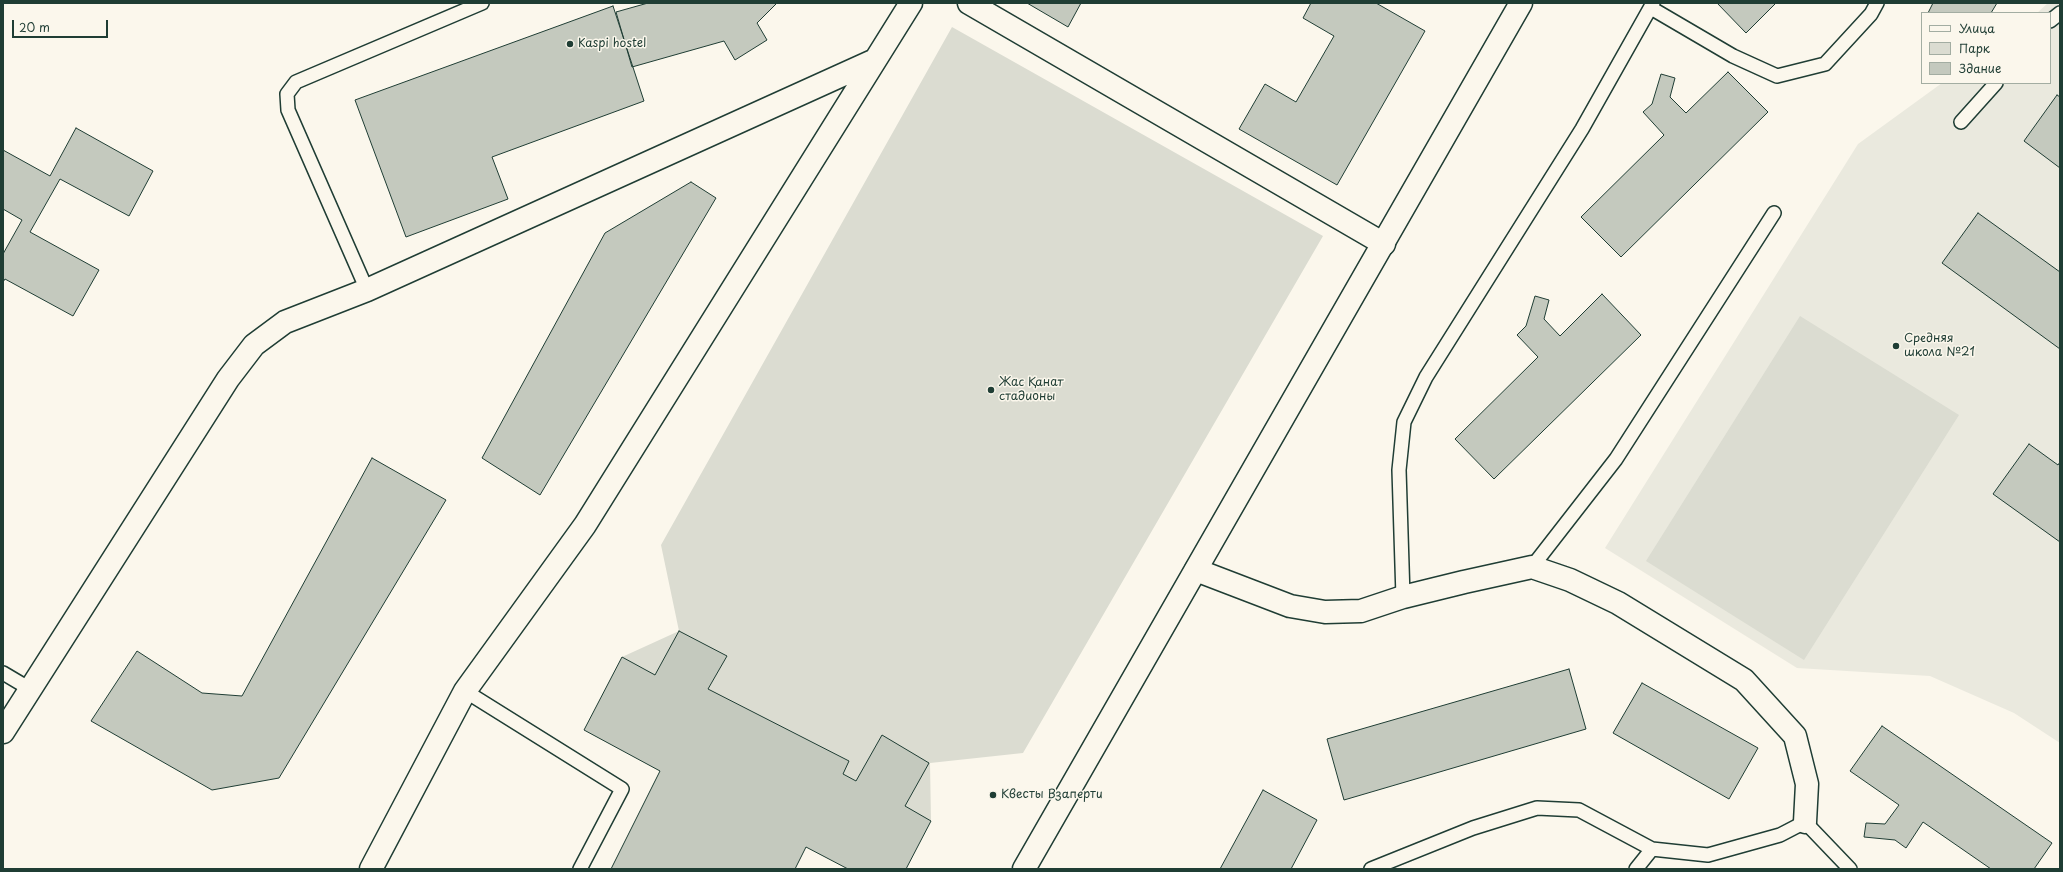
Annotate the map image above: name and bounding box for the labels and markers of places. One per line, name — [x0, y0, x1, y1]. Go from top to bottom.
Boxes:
place label: Kaspi hostel — [578, 37, 646, 51]
marker: Kaspi hostel — [565, 39, 575, 49]
place label: Средняя школа №21 — [1904, 332, 1975, 360]
marker: Средняя школа №21 — [1891, 341, 1901, 351]
place label: Жас Қанат стадионы — [999, 376, 1063, 404]
marker: Жас Қанат стадионы — [986, 385, 996, 395]
place label: Квесты Взаперти — [1001, 788, 1103, 802]
marker: Квесты Взаперти — [988, 790, 998, 800]

